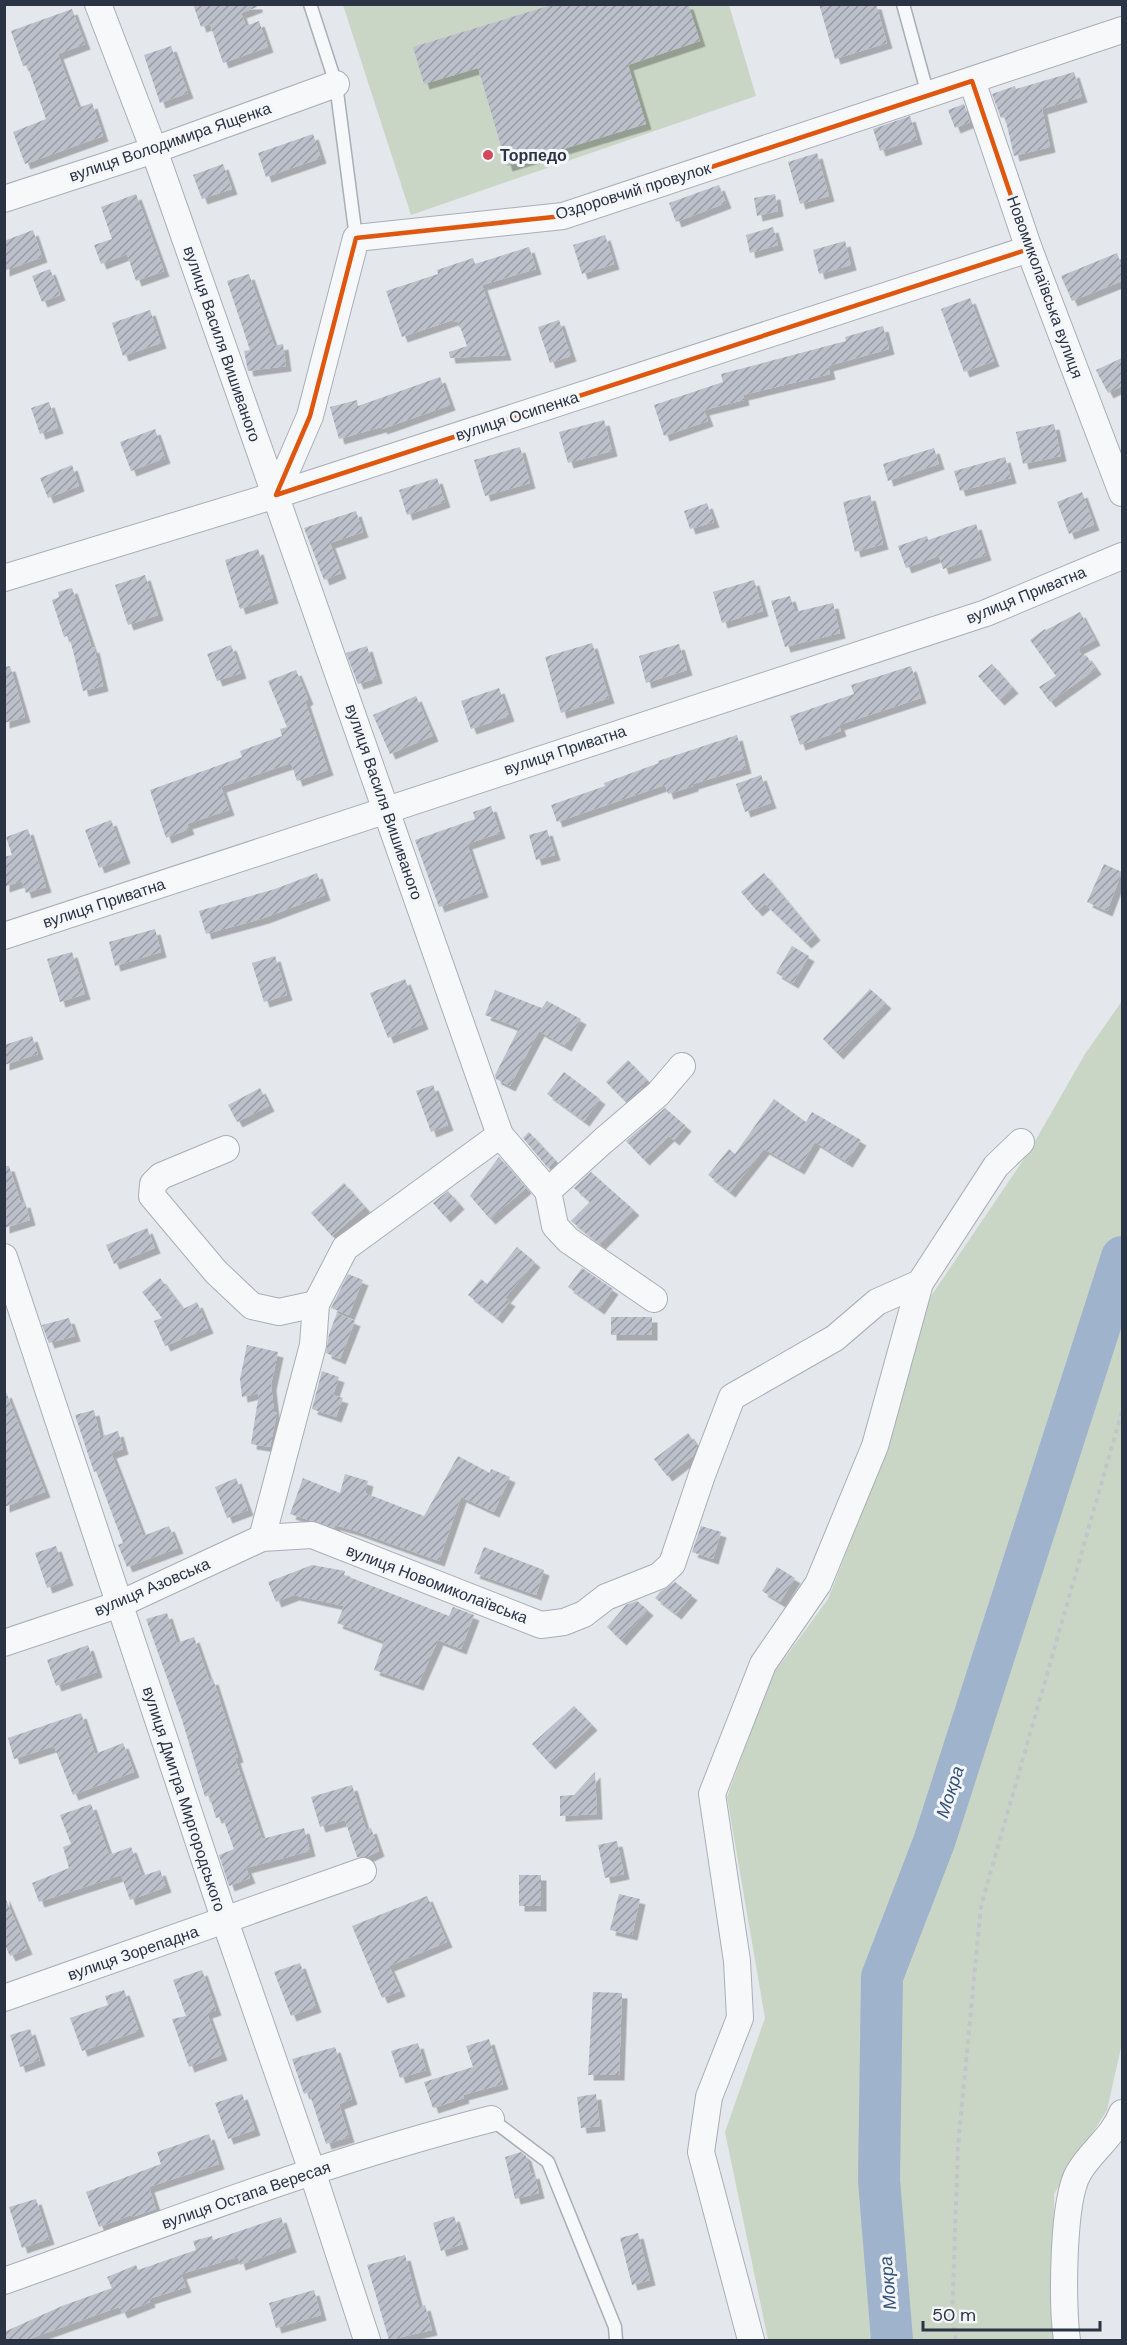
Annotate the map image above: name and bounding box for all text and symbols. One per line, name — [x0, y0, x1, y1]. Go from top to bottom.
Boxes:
street label: вулиця Володимира Ященка — [66, 97, 274, 186]
place label: Торпедо — [500, 145, 567, 166]
marker: Торпедо — [481, 148, 495, 162]
street label: Оздоровчий провулок — [553, 157, 714, 225]
street label: Новомиколаївська вулиця — [1002, 193, 1088, 381]
street label: вулиця Василя Вишиваного — [179, 243, 265, 445]
street label: вулиця Осипенка — [453, 386, 581, 446]
street label: вулиця Приватна — [963, 561, 1089, 629]
street label: вулиця Василя Вишиваного — [341, 701, 427, 903]
street label: вулиця Приватна — [501, 720, 629, 780]
street label: вулиця Приватна — [40, 873, 168, 933]
street label: вулиця Новомиколаївська — [343, 1540, 531, 1628]
street label: вулиця Азовська — [91, 1553, 213, 1621]
street label: вулиця Дмитра Миргородського — [138, 1684, 230, 1914]
water label: Мокра — [930, 1763, 970, 1821]
street label: вулиця Зорепадна — [65, 1921, 201, 1985]
street label: вулиця Остапа Вересая — [159, 2156, 333, 2234]
water label: Мокра — [874, 2255, 902, 2311]
scale bar — [923, 2294, 1100, 2332]
text: 50 m — [932, 2303, 976, 2327]

